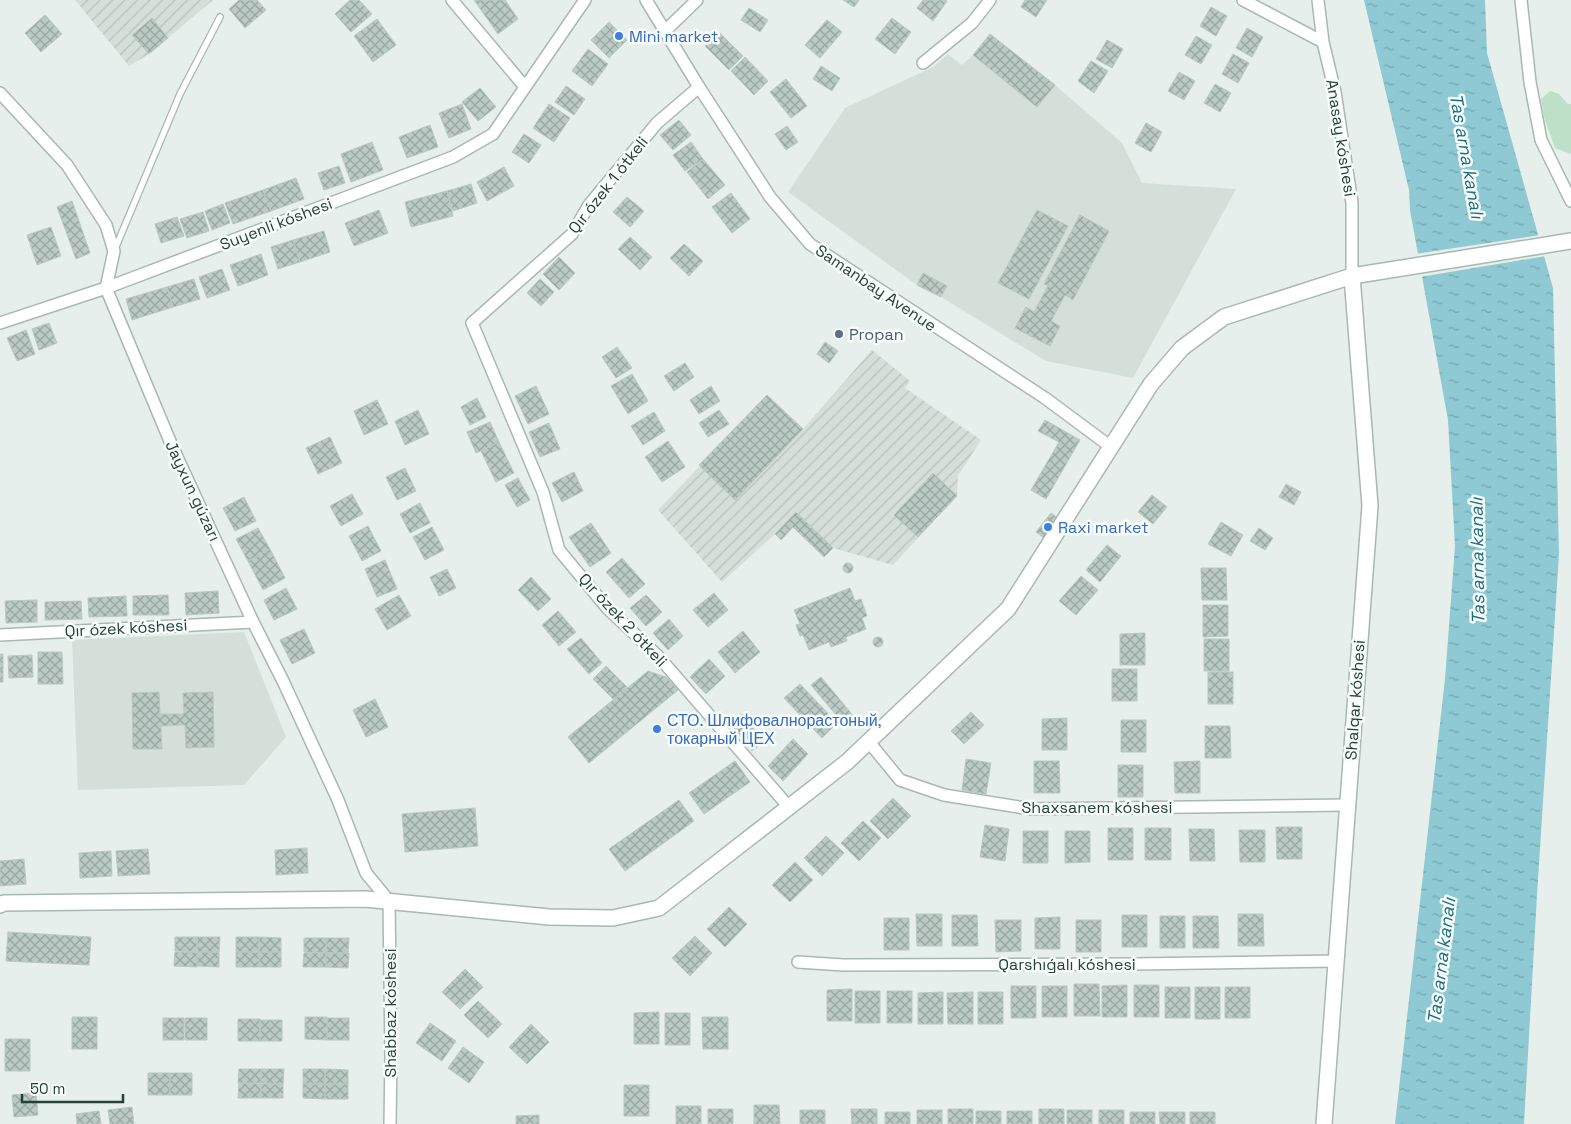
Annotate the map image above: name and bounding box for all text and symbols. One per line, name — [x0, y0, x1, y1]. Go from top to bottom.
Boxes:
place label: Mini market — [629, 26, 718, 47]
marker: Mini market — [613, 30, 625, 42]
street label: Anasay kóshesi — [1321, 78, 1361, 198]
water label: Tas arna kanalı — [1445, 92, 1490, 222]
street label: Qır ózek 1 ótkeli — [563, 132, 653, 238]
street label: Suyenli kóshesi — [217, 193, 335, 255]
street label: Samanbay Avenue — [812, 240, 940, 336]
place label: Propan — [849, 324, 904, 345]
marker: Propan — [833, 328, 845, 340]
street label: Jayxun gúzarı — [161, 437, 225, 545]
water label: Tas arna kanalı — [1464, 496, 1490, 624]
place label: Raxi market — [1058, 517, 1149, 538]
marker: Raxi market — [1042, 521, 1054, 533]
street label: Qır ózek 2 ótkeli — [574, 569, 672, 671]
street label: Qır ózek kóshesi — [64, 614, 188, 642]
street label: Shalqar kóshesi — [1340, 639, 1370, 761]
place label: СТО. Шлифовалнорастоный, токарный ЦЕХ — [667, 710, 882, 749]
marker: СТО. Шлифовалнорастоный, токарный ЦЕХ — [651, 723, 663, 735]
street label: Shaxsanem kóshesi — [1022, 797, 1172, 818]
water label: Tas arna kanalı — [1422, 895, 1460, 1025]
street label: Shabbaz kóshesi — [380, 948, 401, 1078]
street label: Qarshıǵalı kóshesi — [998, 954, 1136, 975]
scale bar — [22, 1072, 124, 1104]
text: 50 m — [30, 1079, 65, 1098]

